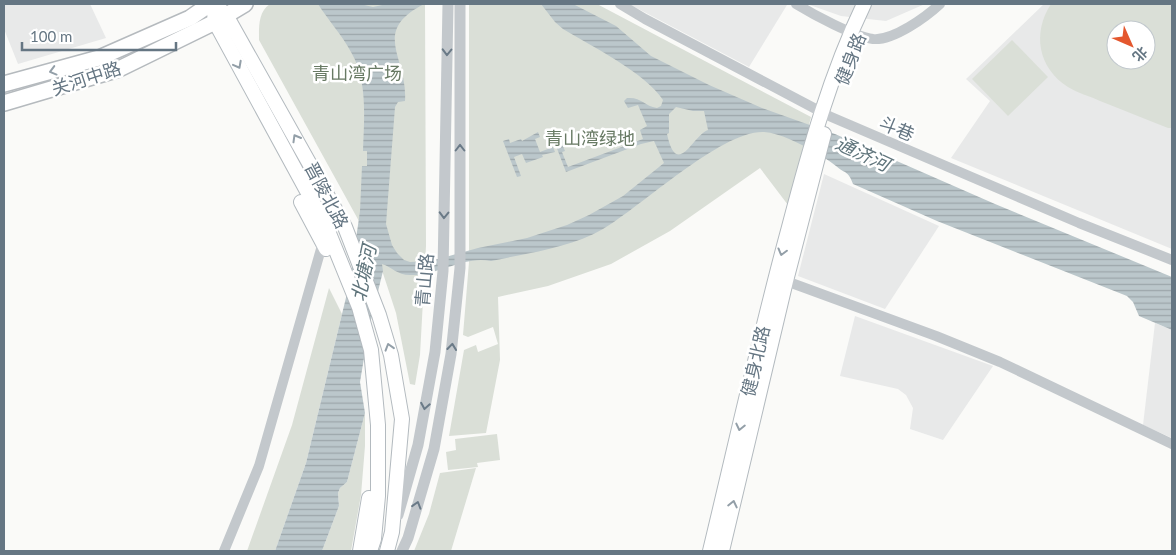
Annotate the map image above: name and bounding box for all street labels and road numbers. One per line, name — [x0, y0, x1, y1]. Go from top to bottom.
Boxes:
street label: 健身路 — [830, 30, 870, 88]
street label: 关河中路 — [48, 56, 124, 100]
street label: 斗巷 — [876, 111, 918, 145]
street label: 晋陵北路 — [300, 158, 354, 232]
street label: 青山路 — [411, 252, 437, 308]
street label: 健身北路 — [736, 323, 774, 399]

